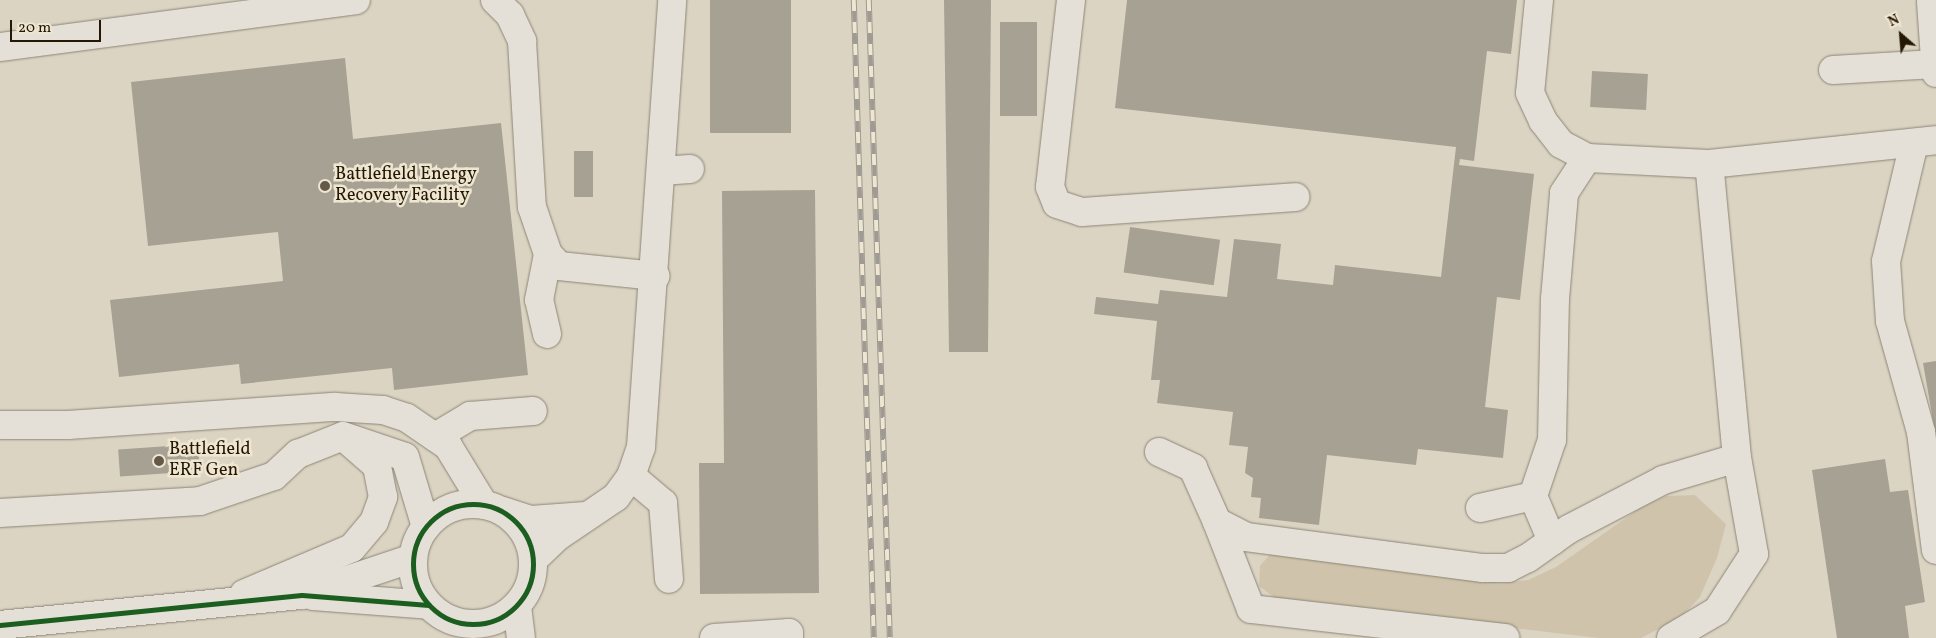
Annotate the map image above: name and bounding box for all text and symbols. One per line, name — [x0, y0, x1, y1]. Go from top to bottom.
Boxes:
scale bar — [12, 10, 104, 42]
north arrow — [1876, 10, 1926, 60]
text: N — [1885, 10, 1903, 32]
text: 20 m — [18, 18, 51, 39]
place label: Battlefield Energy Recovery Facility — [335, 165, 477, 208]
marker: Battlefield Energy Recovery Facility — [319, 180, 331, 192]
place label: Battlefield ERF Gen — [169, 440, 251, 482]
marker: Battlefield ERF Gen — [153, 455, 165, 467]

